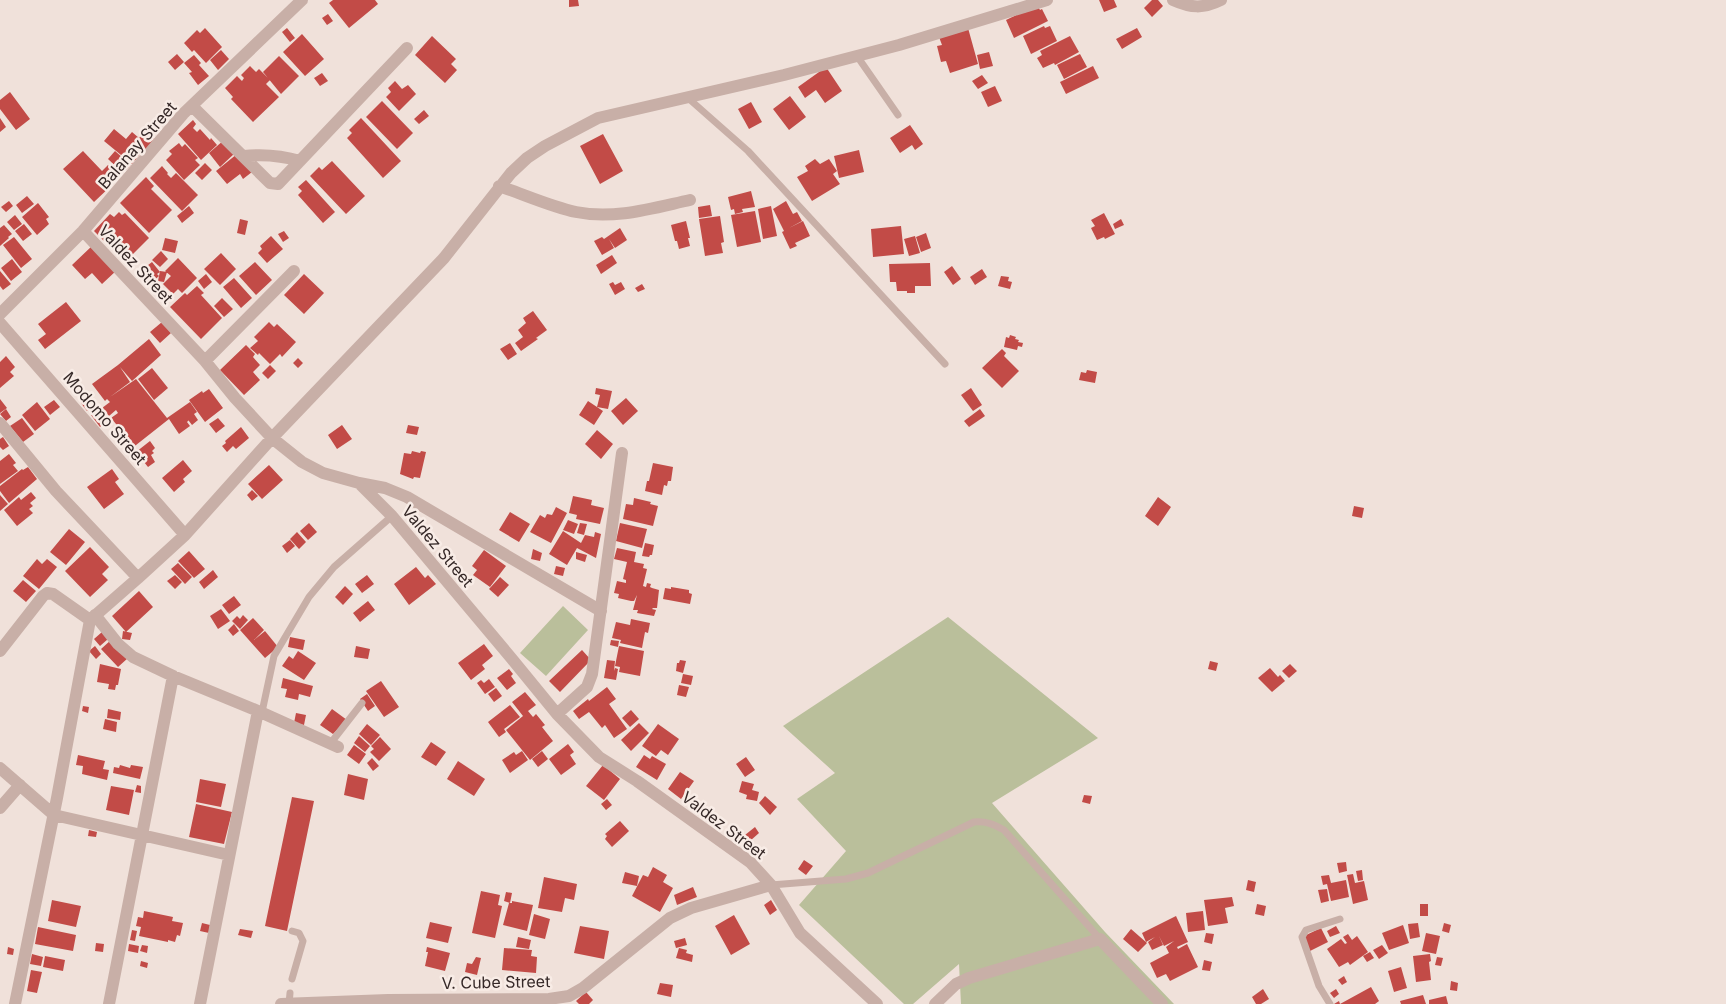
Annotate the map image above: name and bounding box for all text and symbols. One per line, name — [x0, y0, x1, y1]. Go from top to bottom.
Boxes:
street label: Balanay Street — [94, 97, 180, 193]
street label: Valdez Street — [94, 220, 178, 308]
street label: Modomo Street — [59, 367, 151, 469]
street label: Valdez Street — [398, 501, 478, 591]
street label: Valdez Street — [678, 787, 770, 863]
street label: V. Cube Street — [442, 971, 550, 993]

